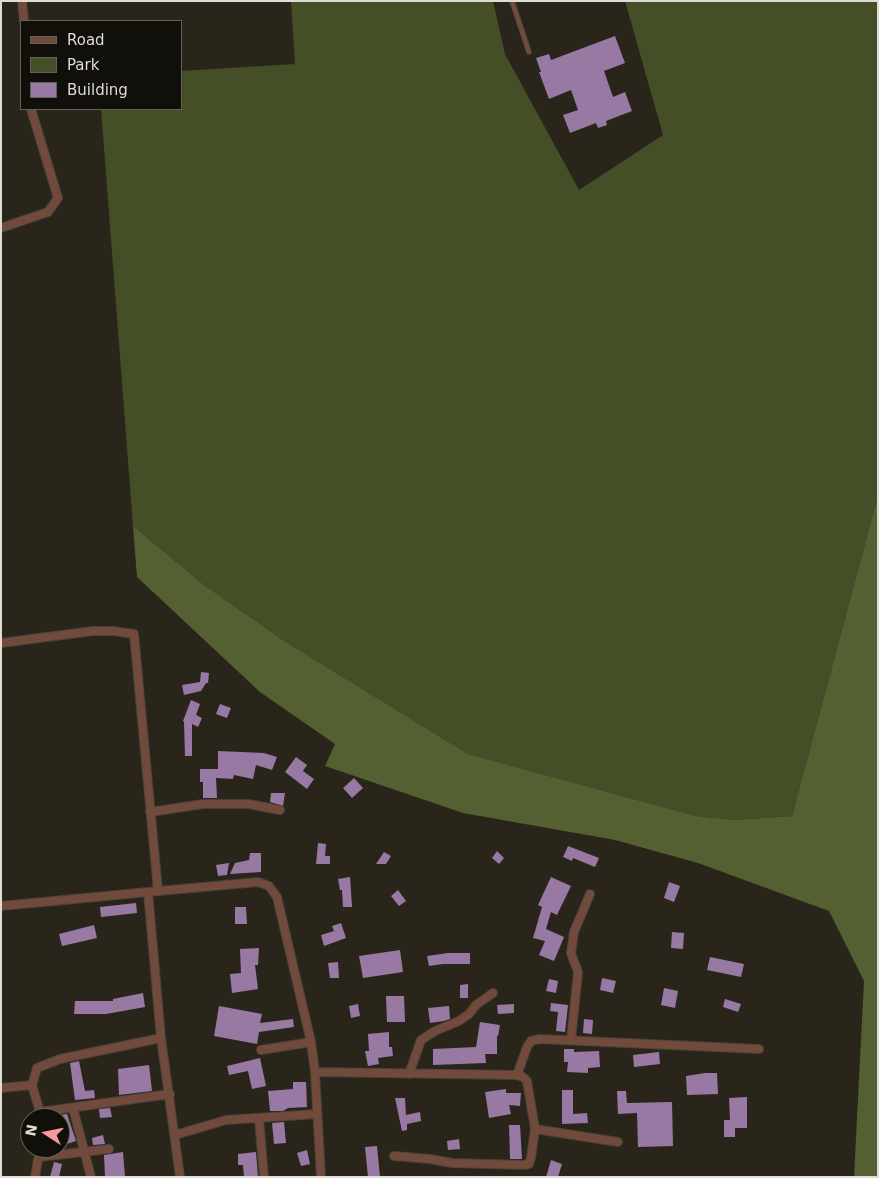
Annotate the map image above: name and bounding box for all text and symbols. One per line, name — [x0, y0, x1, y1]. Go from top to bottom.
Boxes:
legend — [20, 20, 182, 110]
text: Road — [67, 31, 105, 49]
text: Park — [67, 56, 99, 74]
text: Building — [67, 81, 128, 99]
north arrow — [20, 1108, 70, 1158]
text: N — [22, 1123, 40, 1138]

